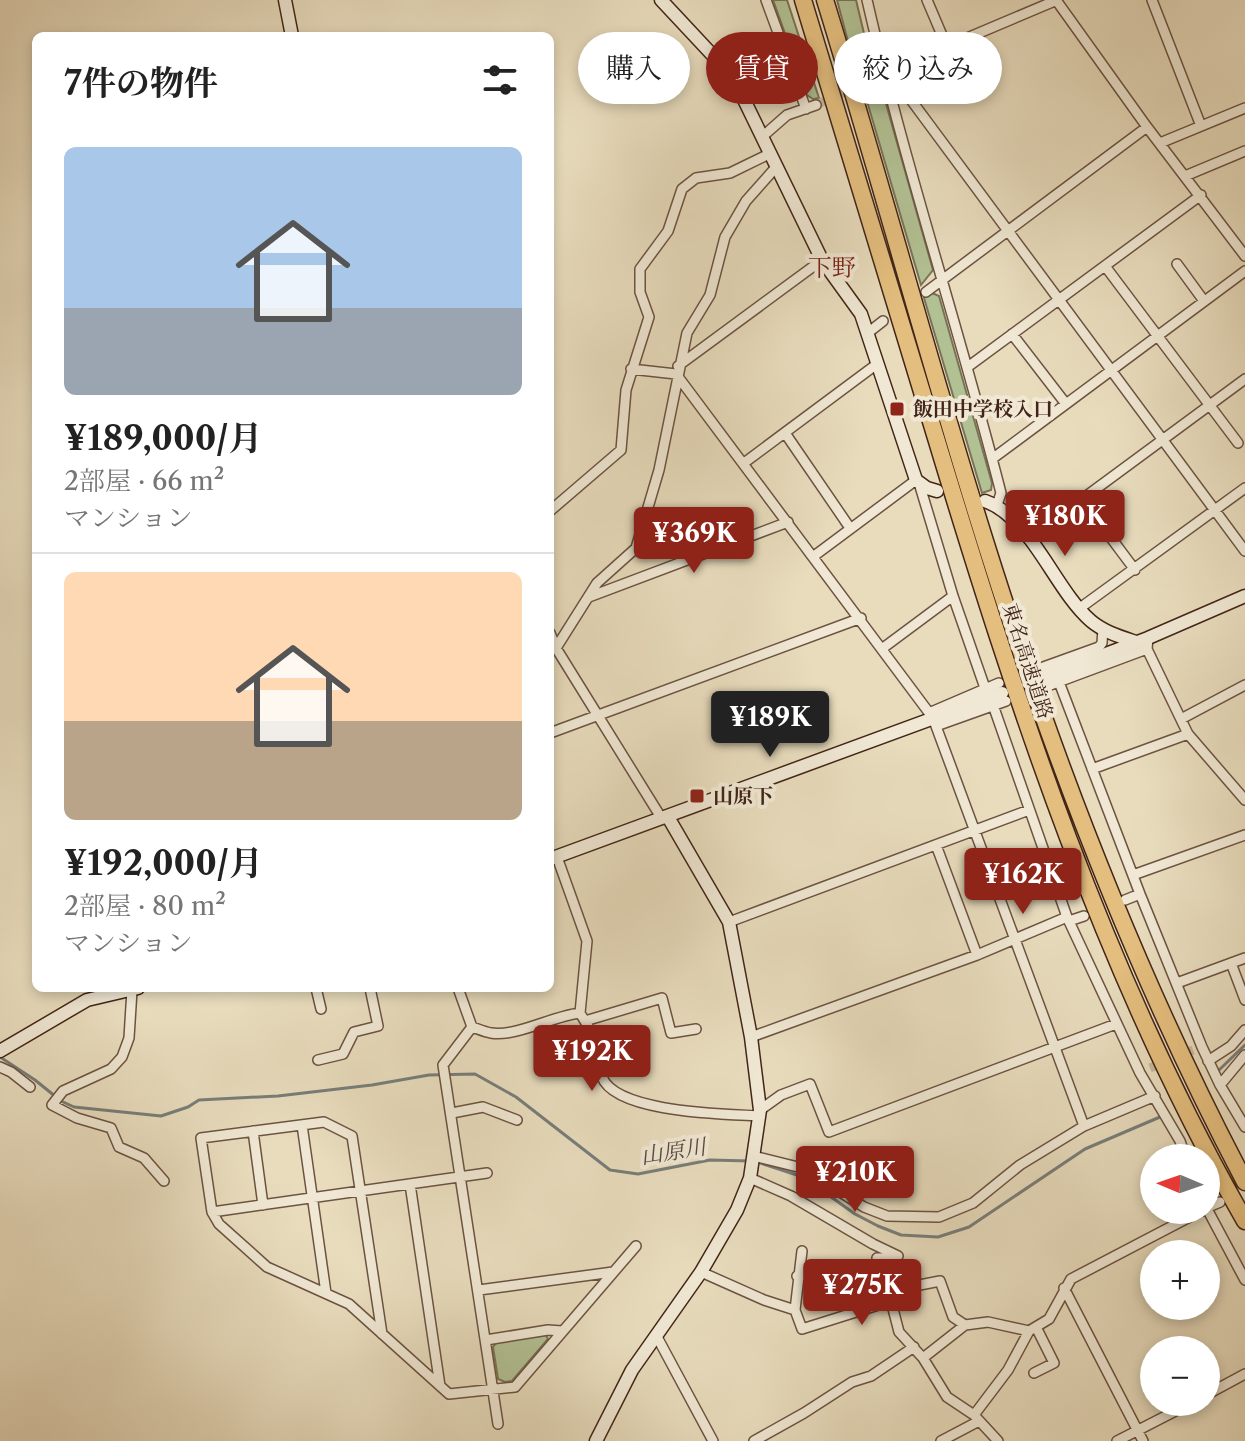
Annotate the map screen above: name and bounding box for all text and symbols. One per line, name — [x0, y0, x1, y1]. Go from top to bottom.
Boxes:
chip: 購入 — [578, 32, 690, 104]
chip: 賃貸 — [706, 32, 818, 104]
chip: 絞り込み — [834, 32, 1002, 104]
icon: filters — [478, 58, 522, 102]
text: 7件の物件 — [64, 62, 218, 104]
icon: home — [221, 199, 365, 343]
district label: 下野 — [808, 253, 856, 282]
place label: 飯田中学校入口 — [913, 397, 1053, 421]
marker: 飯田中学校入口 — [888, 400, 906, 418]
text: ¥189,000/月 — [64, 417, 263, 459]
text: 2部屋 · 66 m² — [64, 465, 224, 497]
pin: ¥180K — [1009, 490, 1121, 558]
text: ¥180K — [1024, 500, 1106, 532]
text: マンション — [64, 502, 193, 534]
pin: ¥369K — [638, 507, 750, 575]
text: ¥369K — [652, 517, 736, 549]
street label: 東名高速道路 — [998, 600, 1058, 722]
icon: home — [221, 624, 365, 768]
pin: ¥189K — [714, 691, 826, 759]
text: ¥189K — [729, 701, 811, 733]
place label: 山原下 — [713, 784, 773, 808]
marker: 山原下 — [688, 787, 706, 805]
text: ¥192,000/月 — [64, 842, 263, 884]
pin: ¥162K — [967, 848, 1079, 916]
text: ¥162K — [982, 858, 1064, 890]
text: 2部屋 · 80 m² — [64, 890, 226, 922]
text: マンション — [64, 927, 193, 959]
pin: ¥192K — [536, 1025, 648, 1093]
text: ¥192K — [551, 1035, 633, 1067]
water label: 山原川 — [638, 1133, 710, 1170]
north arrow — [1140, 1144, 1220, 1224]
map controls — [1140, 1144, 1220, 1416]
pin: ¥210K — [799, 1146, 911, 1214]
text: ¥210K — [814, 1156, 896, 1188]
button: + — [1140, 1240, 1220, 1320]
pin: ¥275K — [806, 1259, 918, 1327]
text: ¥275K — [821, 1269, 903, 1301]
button: − — [1140, 1336, 1220, 1416]

